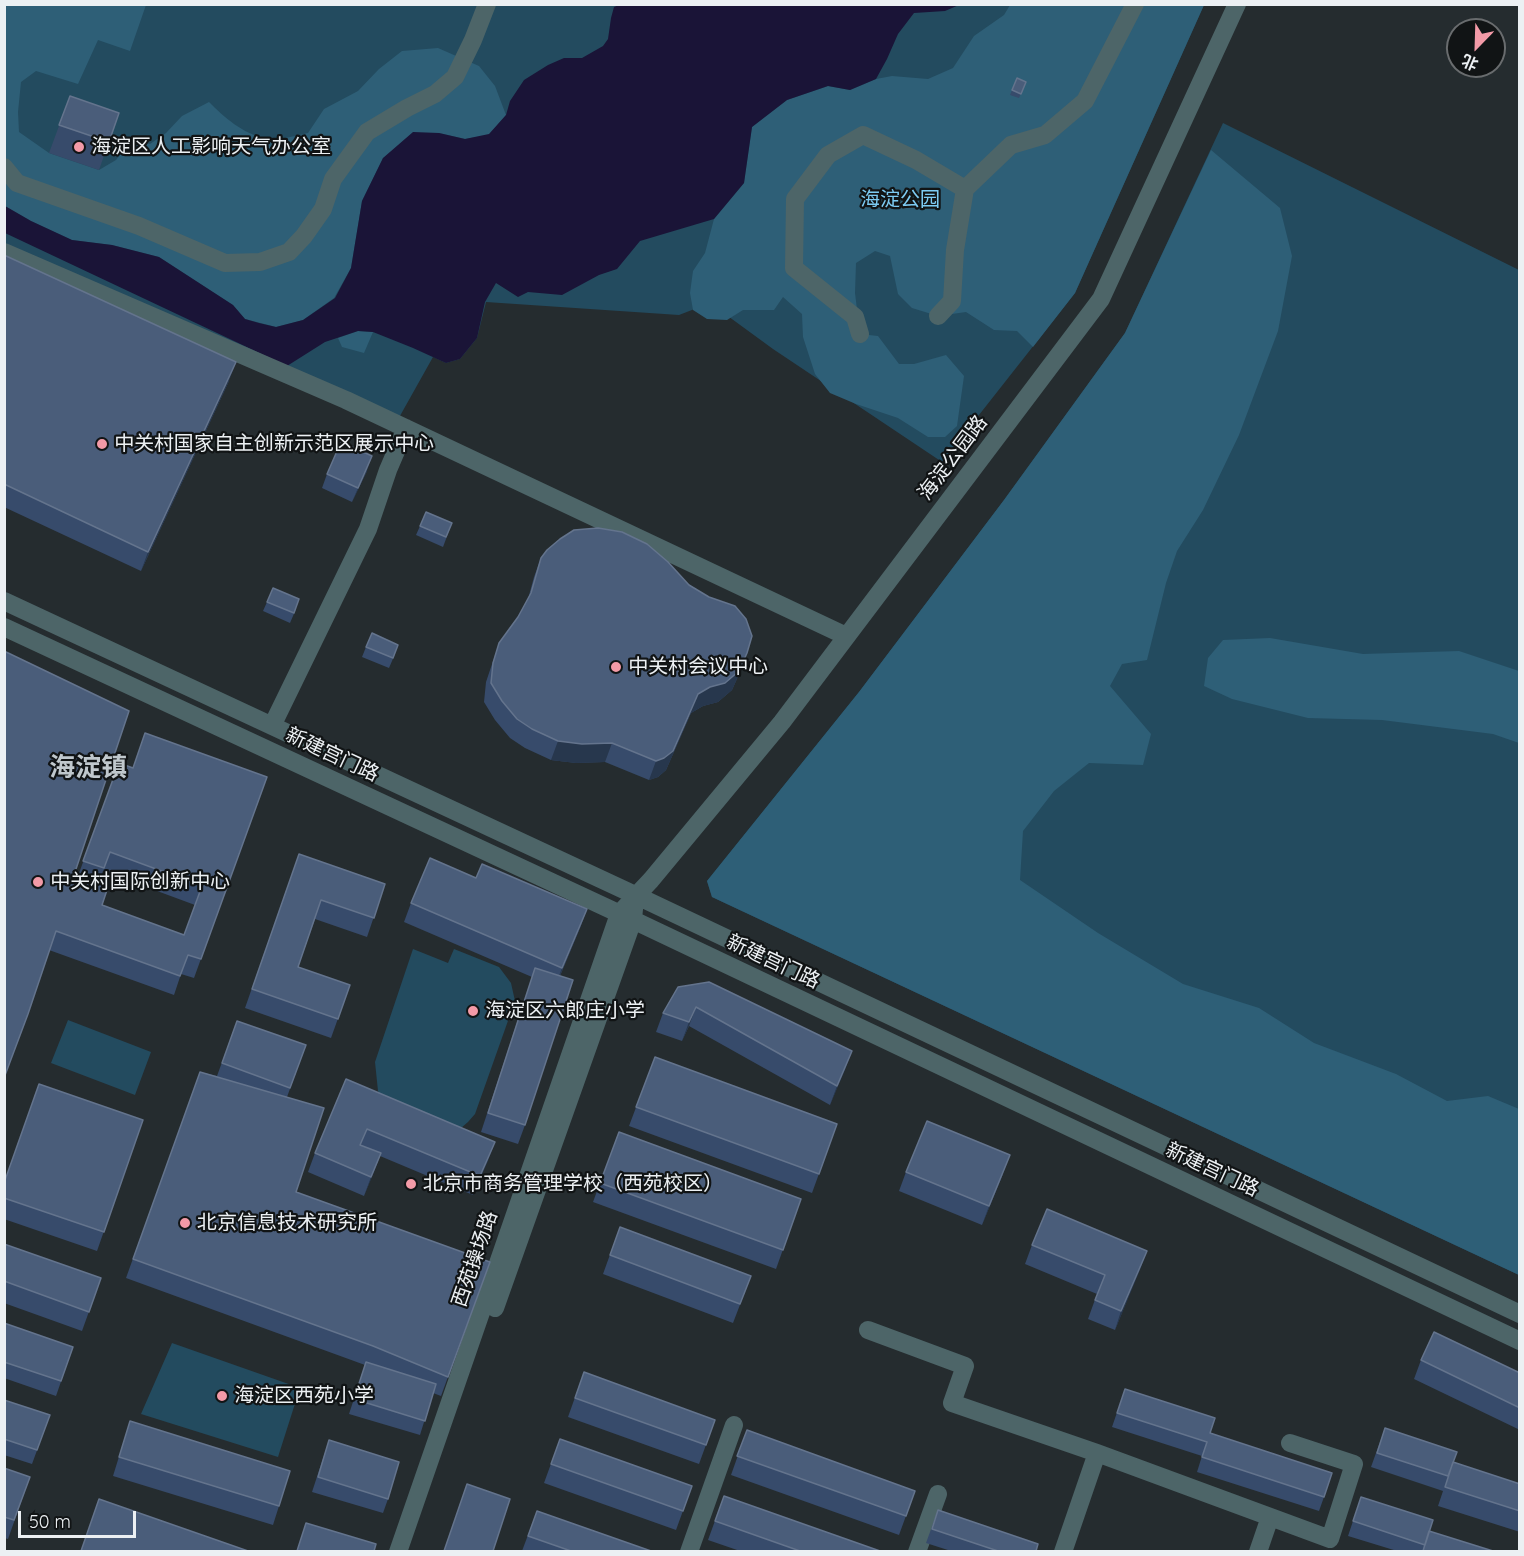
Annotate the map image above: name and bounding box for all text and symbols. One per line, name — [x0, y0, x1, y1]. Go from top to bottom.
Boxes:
north arrow — [1446, 18, 1506, 78]
text: 北 — [1458, 50, 1481, 75]
place label: 海淀区人工影响天气办公室 — [91, 135, 331, 159]
marker: 海淀区人工影响天气办公室 — [72, 140, 86, 154]
park label: 海淀公园 — [860, 188, 940, 212]
street label: 海淀公园路 — [913, 411, 993, 505]
place label: 中关村国家自主创新示范区展示中心 — [114, 432, 434, 456]
marker: 中关村国家自主创新示范区展示中心 — [95, 437, 109, 451]
place label: 中关村会议中心 — [628, 655, 768, 679]
marker: 中关村会议中心 — [609, 660, 623, 674]
street label: 新建宫门路 — [282, 723, 382, 787]
district label: 海淀镇 — [49, 752, 127, 784]
place label: 中关村国际创新中心 — [50, 870, 230, 894]
marker: 中关村国际创新中心 — [31, 875, 45, 889]
street label: 新建宫门路 — [723, 930, 823, 994]
place label: 海淀区六郎庄小学 — [485, 999, 645, 1023]
marker: 海淀区六郎庄小学 — [466, 1004, 480, 1018]
street label: 新建宫门路 — [1162, 1138, 1262, 1202]
place label: 北京市商务管理学校（西苑校区） — [423, 1172, 723, 1196]
marker: 北京市商务管理学校（西苑校区） — [404, 1177, 418, 1191]
street label: 西苑操场路 — [447, 1208, 503, 1310]
place label: 北京信息技术研究所 — [197, 1211, 377, 1235]
marker: 北京信息技术研究所 — [178, 1216, 192, 1230]
place label: 海淀区西苑小学 — [234, 1384, 374, 1408]
marker: 海淀区西苑小学 — [215, 1389, 229, 1403]
scale bar — [21, 1499, 140, 1537]
text: 50 m — [29, 1510, 71, 1533]

